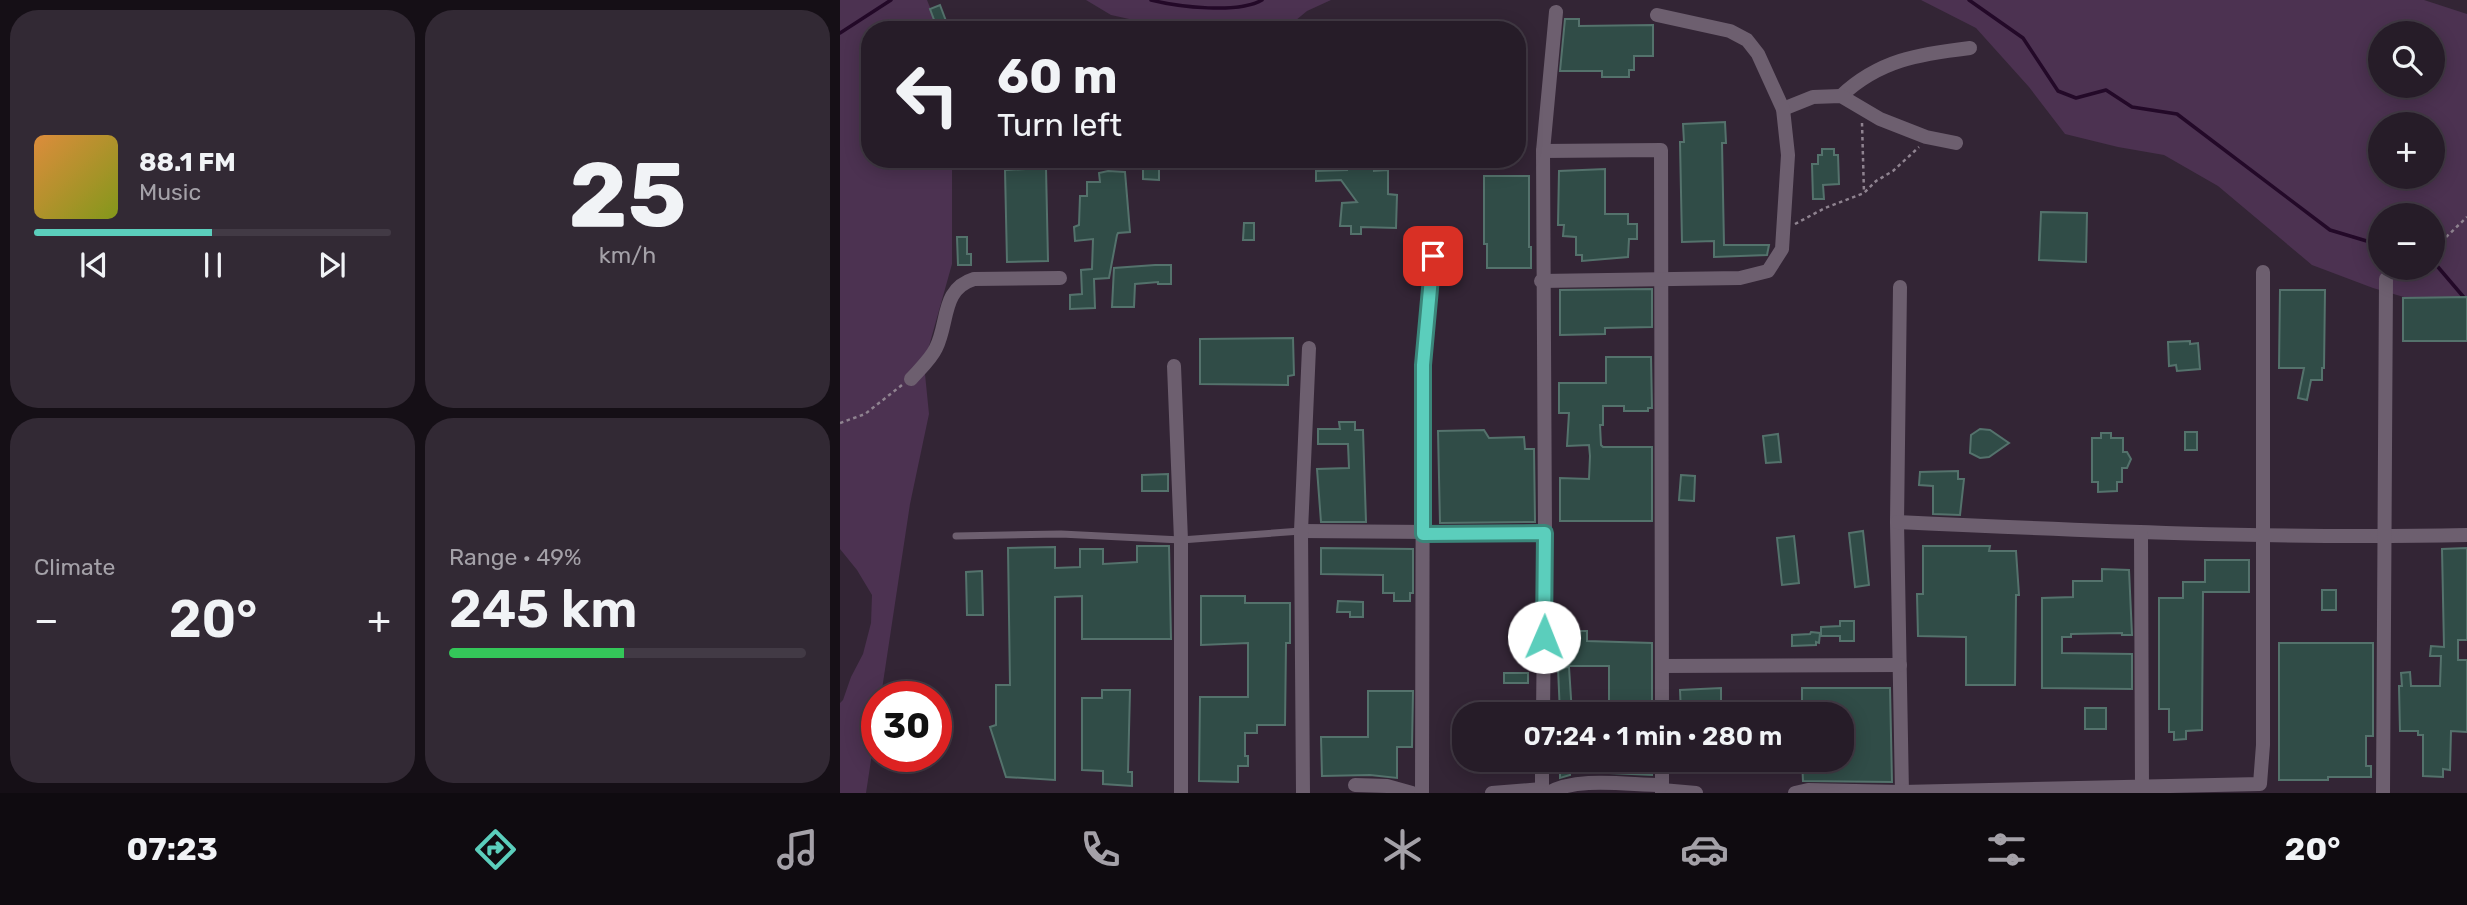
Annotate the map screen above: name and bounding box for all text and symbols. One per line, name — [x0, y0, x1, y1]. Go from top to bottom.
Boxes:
map controls — [2368, 21, 2445, 280]
button: search — [2368, 21, 2445, 98]
text: 60 m — [997, 47, 1118, 105]
icon: left — [882, 49, 973, 140]
text: Turn left — [997, 106, 1122, 144]
button: + — [2368, 112, 2445, 189]
text: 25 — [569, 141, 686, 249]
text: 88.1 FM — [139, 147, 236, 178]
text: Music — [139, 178, 201, 206]
button: − — [2368, 203, 2445, 280]
pin — [1403, 226, 1463, 286]
icon: arrive — [1414, 237, 1452, 275]
text: km/h — [599, 241, 656, 269]
icon: previous — [75, 246, 113, 284]
icon: pause — [194, 246, 232, 284]
icon: next — [313, 246, 351, 284]
text: Range · 49% — [449, 543, 581, 571]
text: Climate — [34, 553, 115, 581]
text: 245 km — [449, 578, 637, 640]
text: 20° — [169, 588, 257, 650]
text: − — [34, 597, 59, 643]
text: + — [367, 597, 391, 643]
position arrow — [1507, 600, 1581, 674]
speed limit sign: 30 — [861, 681, 952, 772]
text: 07:24 · 1 min · 280 m — [1523, 721, 1783, 752]
icon: directions — [471, 825, 520, 874]
icon: music — [773, 825, 822, 874]
icon: phone — [1076, 825, 1125, 874]
icon: climate — [1378, 825, 1427, 874]
icon: car — [1680, 825, 1729, 874]
icon: filters — [1982, 825, 2031, 874]
text: 07:23 — [127, 830, 218, 868]
text: 20° — [2285, 830, 2340, 868]

